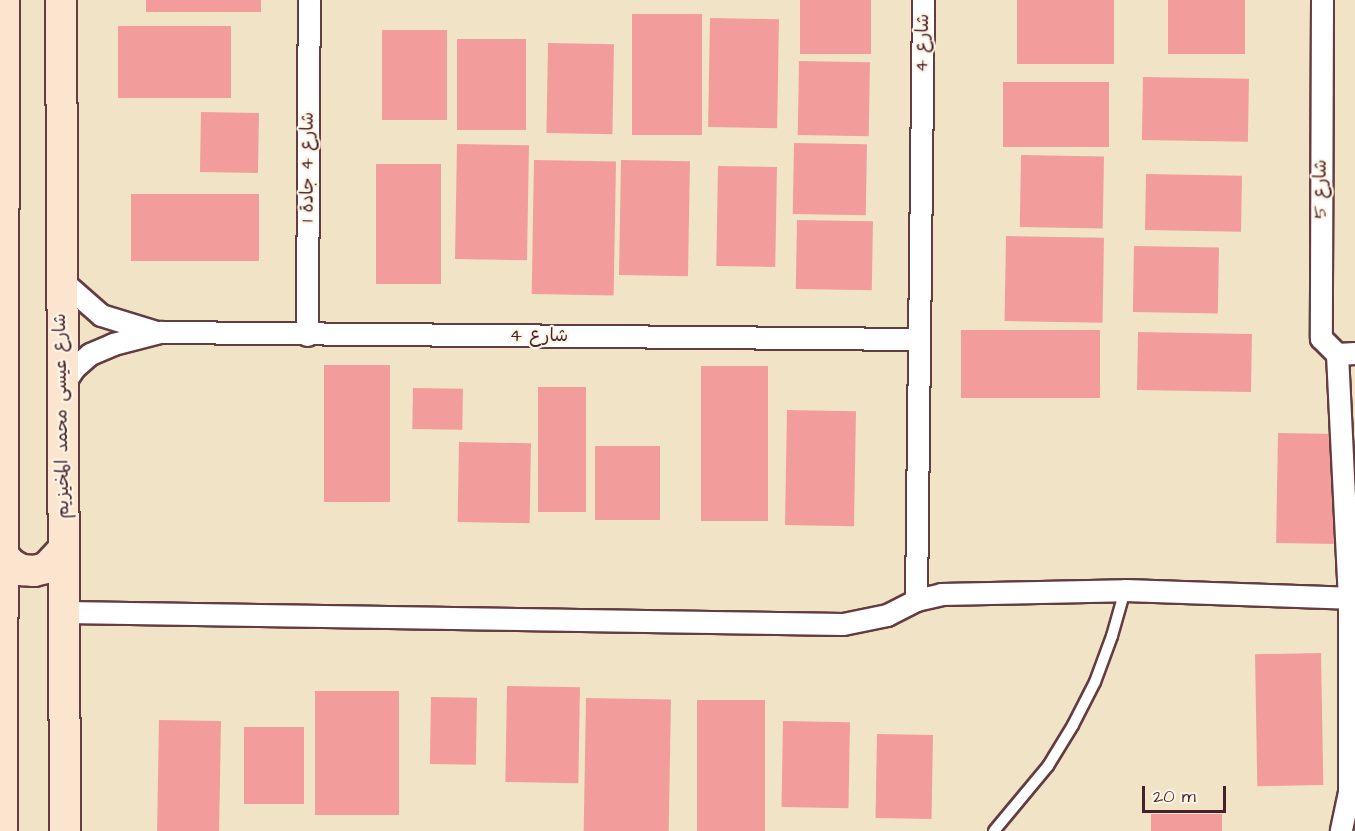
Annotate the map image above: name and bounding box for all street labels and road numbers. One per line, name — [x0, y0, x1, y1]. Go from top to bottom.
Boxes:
street label: شارع 4 — [912, 14, 934, 72]
street label: شارع 4 جادة 1 — [297, 112, 319, 222]
street label: شارع 5 — [1310, 160, 1332, 218]
street label: شارع عيسى محمد المخيزيم — [49, 313, 75, 519]
street label: شارع 4 — [510, 325, 568, 347]

